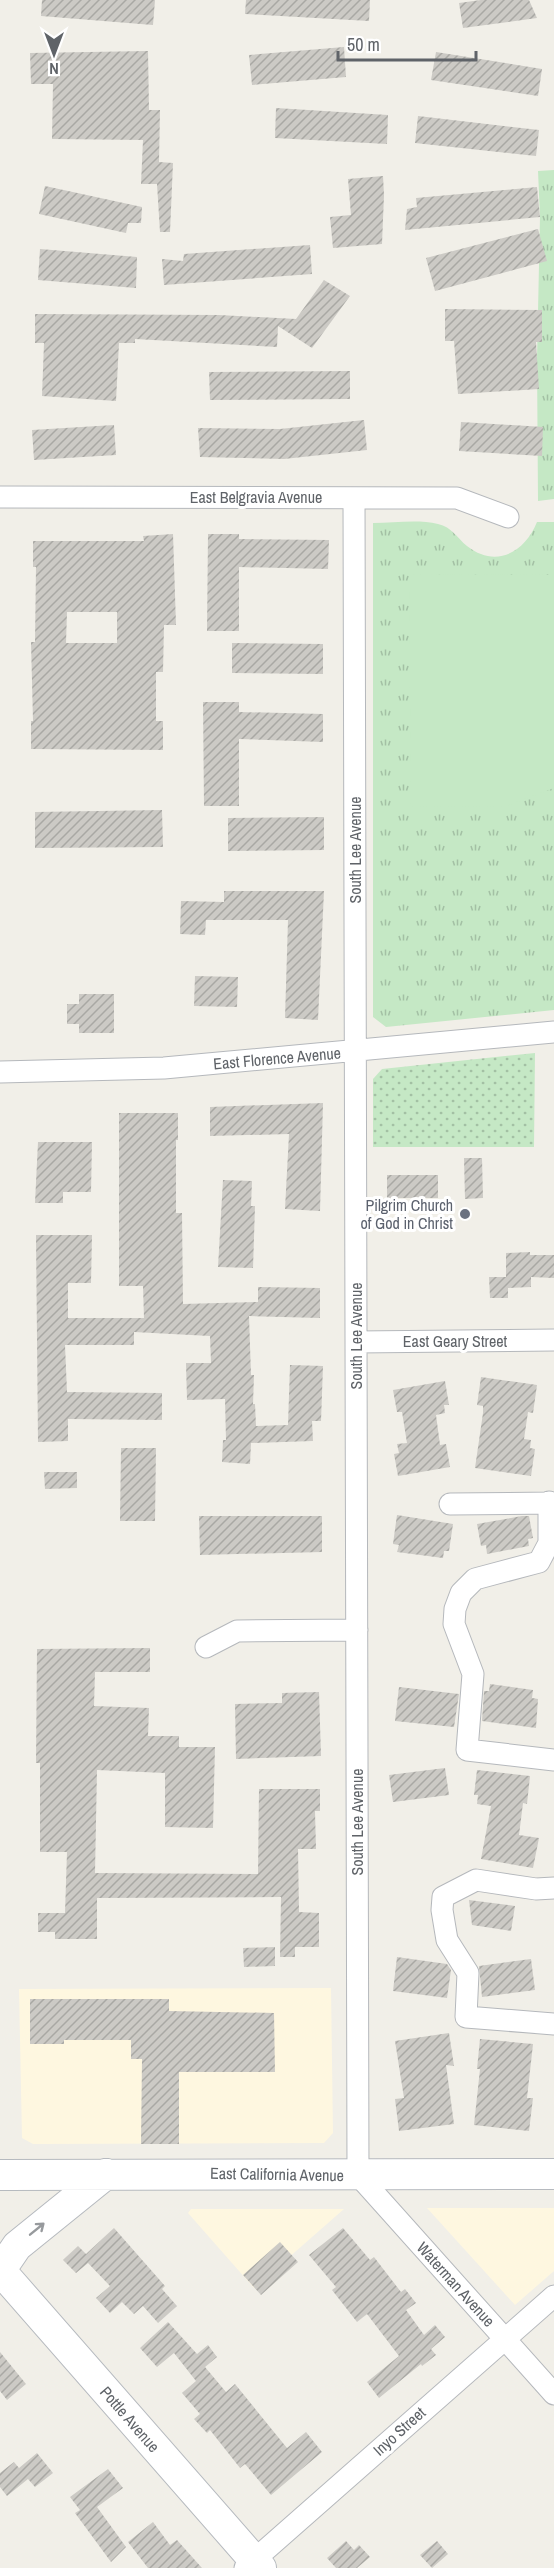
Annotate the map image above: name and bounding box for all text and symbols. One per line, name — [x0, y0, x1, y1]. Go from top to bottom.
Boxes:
north arrow — [24, 24, 84, 84]
scale bar — [338, 24, 476, 62]
text: 50 m — [347, 32, 380, 57]
text: N — [49, 58, 59, 80]
street label: East Belgravia Avenue — [190, 486, 322, 508]
street label: South Lee Avenue — [344, 796, 366, 904]
street label: East Florence Avenue — [212, 1041, 342, 1075]
place label: Pilgrim Church of God in Christ — [360, 1194, 453, 1234]
marker: Pilgrim Church of God in Christ — [458, 1207, 472, 1221]
street label: South Lee Avenue — [345, 1282, 367, 1390]
street label: East Geary Street — [403, 1330, 507, 1352]
street label: South Lee Avenue — [346, 1768, 368, 1876]
street label: East California Avenue — [210, 2162, 344, 2186]
one-way arrow — [29, 2223, 45, 2236]
street label: Waterman Avenue — [412, 2237, 500, 2331]
street label: Pottle Avenue — [95, 2381, 165, 2457]
street label: Inyo Street — [368, 2401, 430, 2460]

